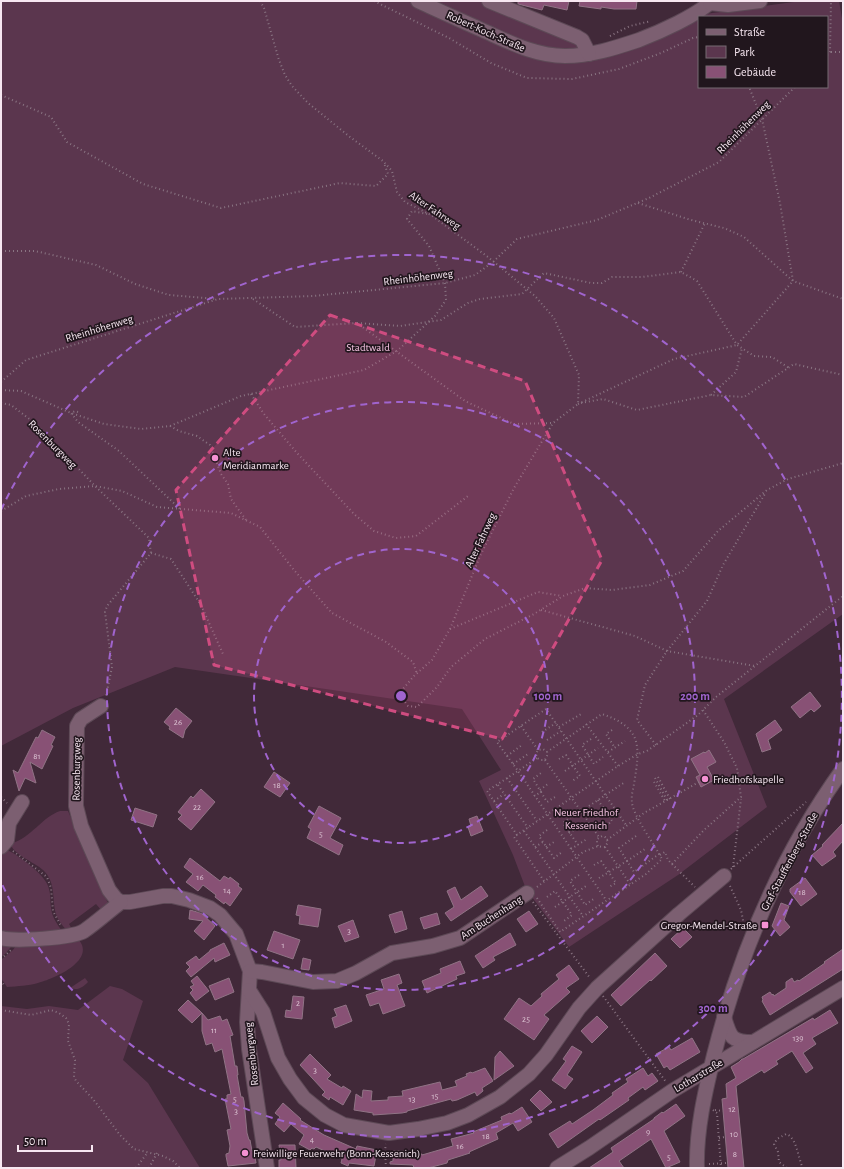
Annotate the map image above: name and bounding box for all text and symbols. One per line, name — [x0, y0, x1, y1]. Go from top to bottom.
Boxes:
street label: Robert-Koch-Straße — [445, 9, 527, 54]
legend — [698, 16, 828, 88]
text: Straße — [734, 26, 765, 38]
text: Park — [734, 46, 755, 58]
text: Gebäude — [734, 66, 776, 78]
street label: Rheinhöhenweg — [715, 98, 772, 156]
street label: Alter Fahrweg — [407, 189, 463, 232]
street label: Rheinhöhenweg — [383, 268, 454, 287]
street label: Rheinhöhenweg — [64, 313, 135, 344]
park label: Stadtwald — [346, 342, 390, 353]
street label: Rosenburgweg — [26, 418, 79, 471]
place label: Alte Meridianmarke — [223, 447, 289, 471]
marker: Alte Meridianmarke — [210, 453, 220, 463]
street label: Alter Fahrweg — [463, 510, 498, 569]
centre of rings — [394, 689, 408, 703]
text: 100 m — [534, 690, 562, 702]
text: 200 m — [680, 690, 710, 702]
house number: 26 — [174, 718, 182, 727]
street label: Rosenburgweg — [70, 736, 83, 801]
house number: 81 — [33, 752, 41, 761]
marker: Friedhofskapelle — [700, 774, 710, 784]
place label: Friedhofskapelle — [713, 774, 784, 785]
house number: 18 — [273, 781, 281, 790]
house number: 22 — [193, 803, 201, 812]
park label: Neuer Friedhof Kessenich — [554, 807, 619, 831]
street label: Graf-Stauffenberg-Straße — [759, 810, 820, 912]
house number: 5 — [319, 830, 323, 839]
house number: 16 — [196, 873, 204, 882]
house number: 14 — [223, 886, 231, 895]
house number: 18 — [798, 888, 806, 897]
street label: Am Buchenhang — [459, 893, 524, 941]
place label: Gregor-Mendel-Straße — [661, 920, 757, 931]
marker: Gregor-Mendel-Straße — [760, 920, 770, 930]
house number: 3 — [347, 927, 351, 936]
house number: 1 — [281, 941, 285, 950]
house number: 2 — [296, 999, 300, 1008]
text: 300 m — [698, 1002, 728, 1014]
house number: 25 — [522, 1015, 530, 1024]
street label: Rosenburgweg — [243, 1021, 260, 1086]
house number: 11 — [211, 1026, 217, 1035]
house number: 139 — [792, 1034, 804, 1043]
street label: Lotharstraße — [672, 1057, 725, 1094]
house number: 3 — [313, 1066, 317, 1075]
house number: 15 — [432, 1092, 439, 1101]
house number: 5 — [233, 1095, 237, 1104]
house number: 13 — [409, 1095, 416, 1104]
house number: 12 — [728, 1105, 736, 1114]
house number: 3 — [234, 1107, 238, 1116]
scale bar — [18, 1127, 92, 1153]
house number: 9 — [646, 1128, 650, 1137]
house number: 10 — [730, 1130, 738, 1139]
house number: 18 — [482, 1132, 490, 1141]
text: 50 m — [24, 1135, 47, 1147]
house number: 4 — [310, 1135, 315, 1144]
house number: 16 — [456, 1142, 464, 1151]
marker: Freiwillige Feuerwehr (Bonn-Kessenich) — [240, 1148, 250, 1158]
place label: Freiwillige Feuerwehr (Bonn-Kessenich) — [253, 1148, 420, 1159]
house number: 8 — [733, 1150, 737, 1159]
house number: 5 — [667, 1153, 671, 1162]

